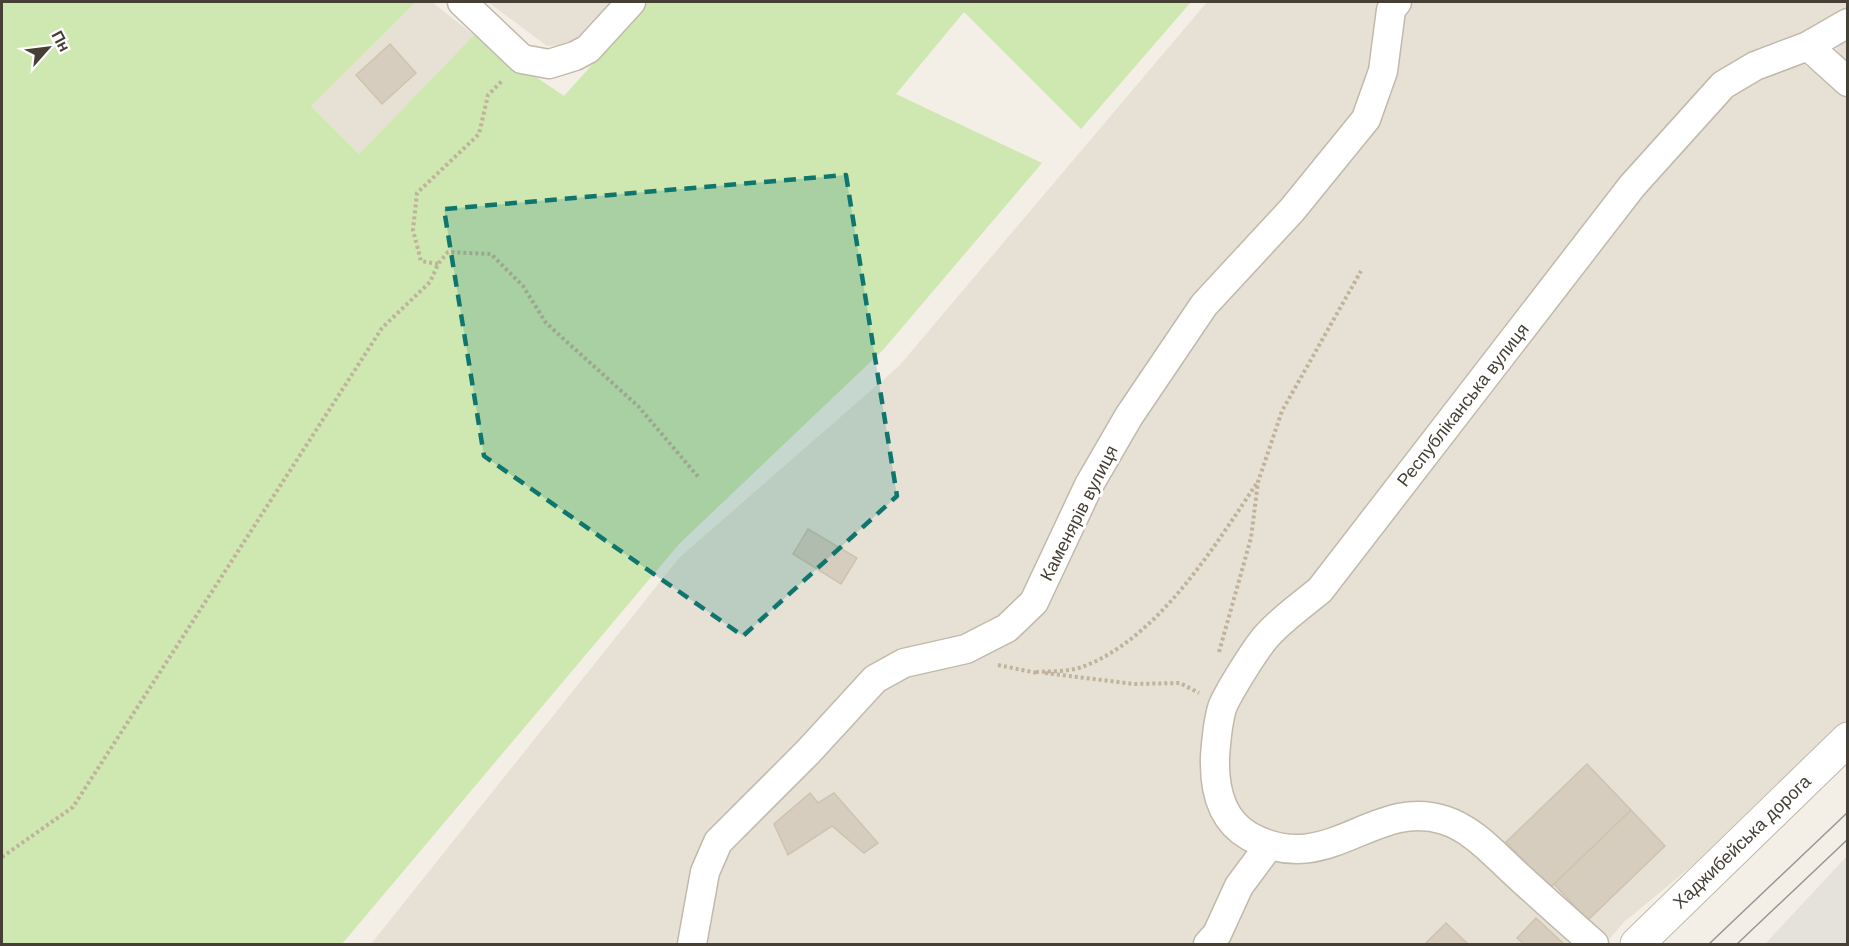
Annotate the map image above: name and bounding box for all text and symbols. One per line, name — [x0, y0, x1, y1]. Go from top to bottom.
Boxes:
north arrow — [18, 18, 78, 78]
text: Пн — [47, 27, 75, 55]
street label: Республіканська вулиця — [1392, 318, 1534, 492]
street label: Каменярів вулиця — [1034, 441, 1124, 585]
street label: Хаджибейська дорога — [1668, 769, 1817, 914]

